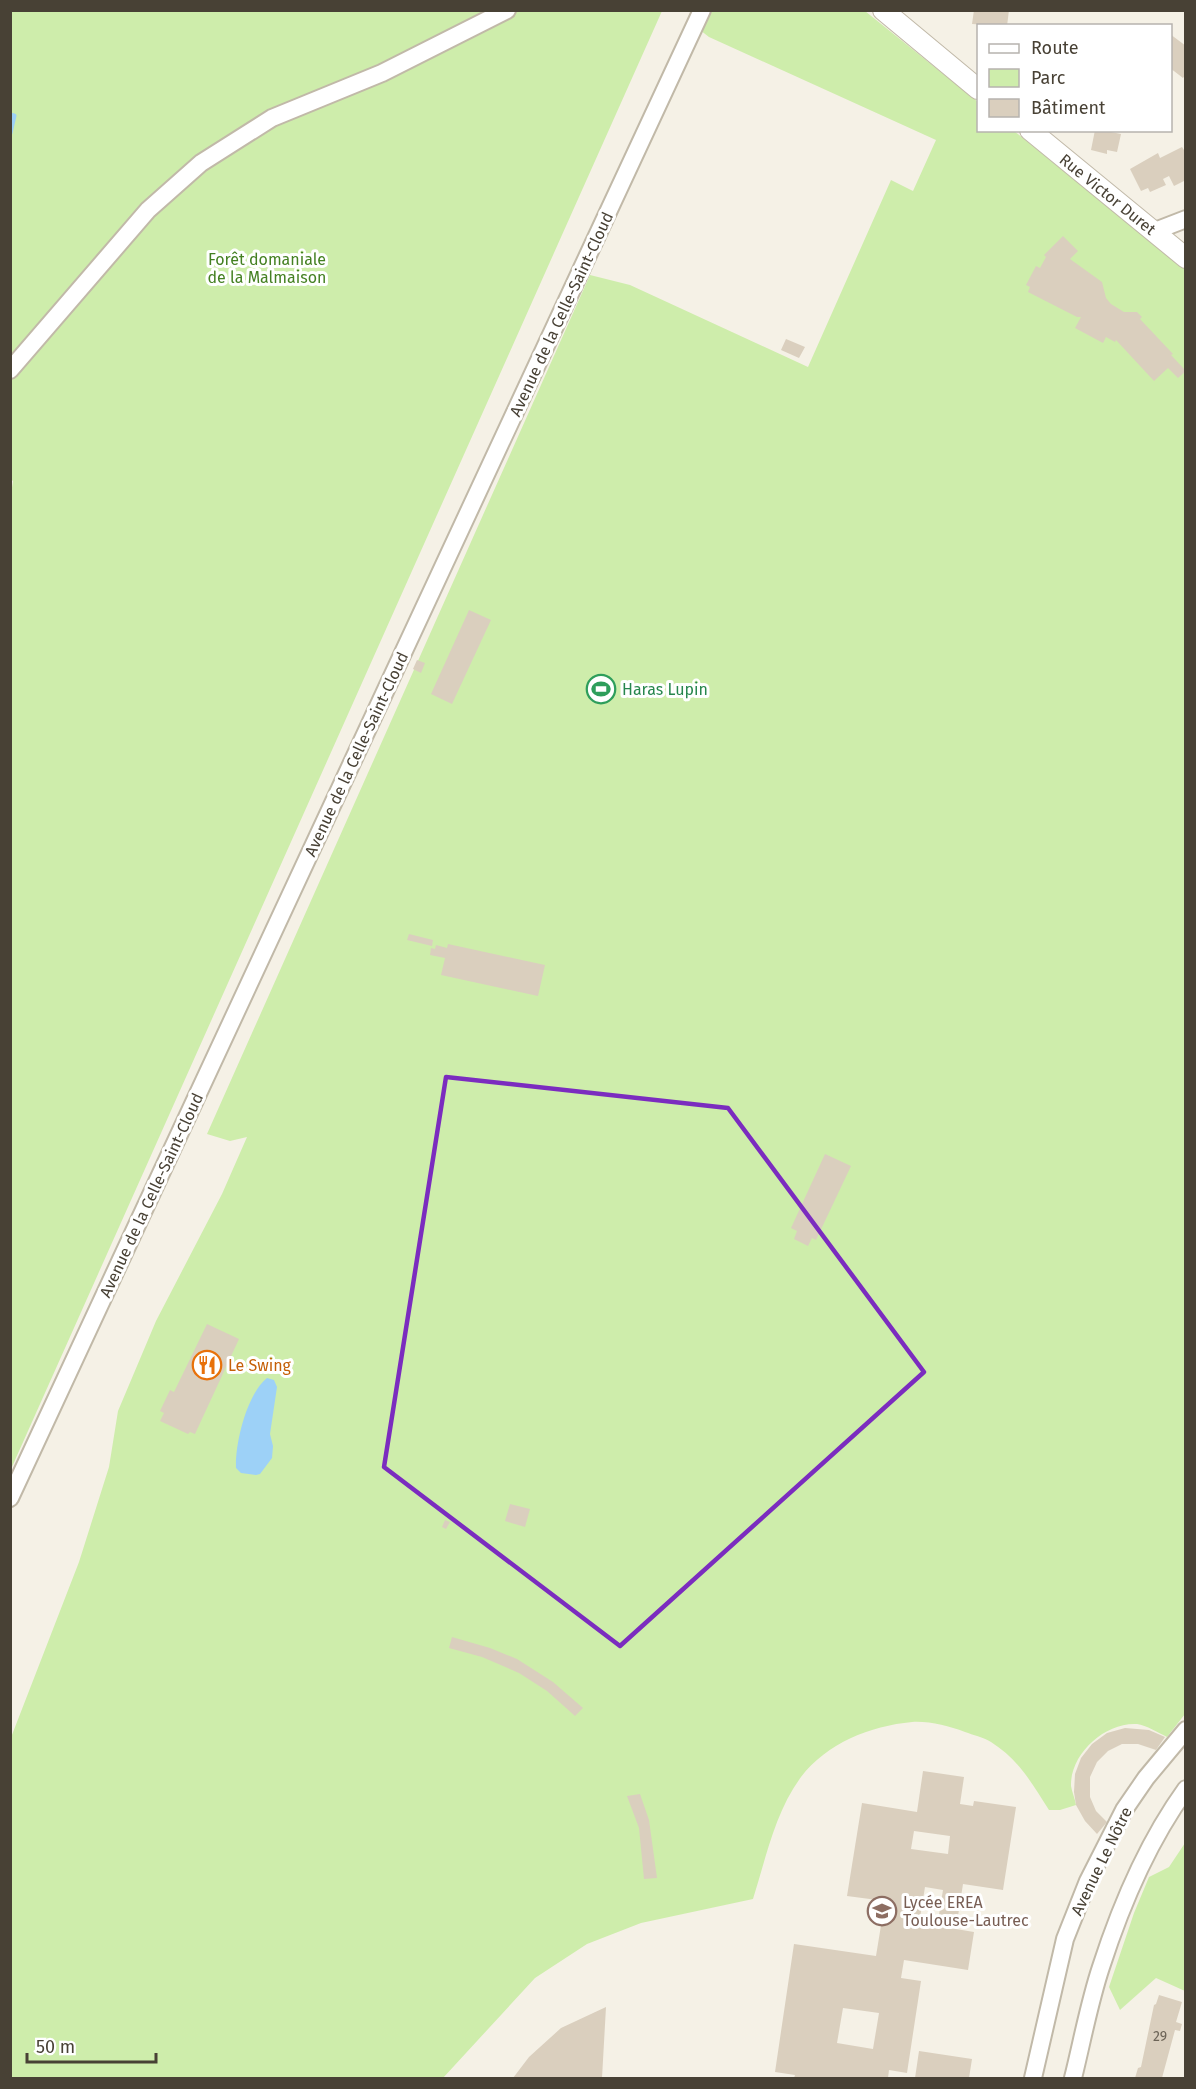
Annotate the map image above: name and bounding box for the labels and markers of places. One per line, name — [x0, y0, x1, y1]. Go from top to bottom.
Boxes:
sports icon: Haras Lupin — [585, 673, 617, 705]
place label: Haras Lupin — [622, 680, 708, 699]
restaurant icon: Le Swing — [191, 1349, 223, 1381]
place label: Le Swing — [228, 1356, 292, 1375]
place label: Lycée EREA Toulouse-Lautrec — [903, 1893, 1029, 1930]
school or university icon: Lycée EREA Toulouse-Lautrec — [866, 1895, 898, 1927]

